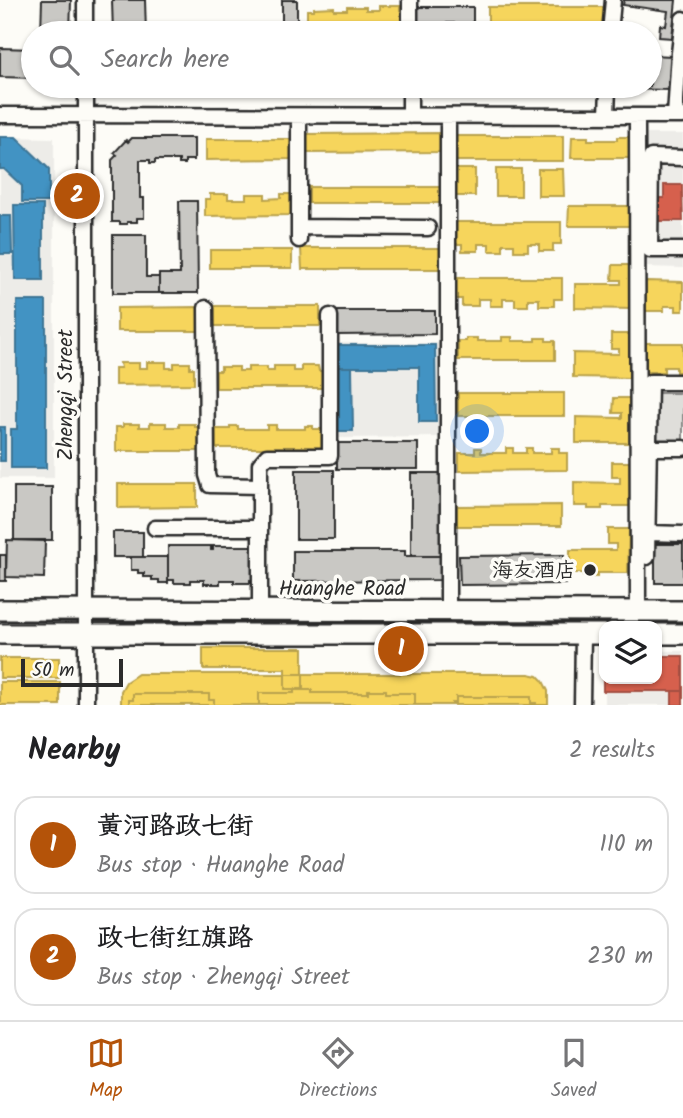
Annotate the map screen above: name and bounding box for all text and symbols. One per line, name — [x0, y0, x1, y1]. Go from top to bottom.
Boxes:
search box — [21, 21, 662, 98]
text: Search here — [101, 39, 229, 81]
icon: search — [45, 41, 83, 79]
pin: 2 — [54, 170, 100, 222]
street label: Zhengqi Street — [50, 328, 83, 461]
your location — [460, 414, 494, 448]
place label: 海友酒店 — [492, 555, 576, 588]
marker: 海友酒店 — [582, 562, 598, 578]
street label: Huanghe Road — [279, 573, 406, 606]
map controls — [599, 621, 662, 684]
button: layers — [599, 621, 662, 684]
pin: 1 — [378, 623, 424, 675]
scale bar — [21, 656, 122, 688]
text: 50 m — [32, 656, 74, 686]
text: Nearby — [28, 727, 120, 775]
text: 2 results — [569, 733, 655, 769]
text: 黄河路政七街 — [97, 806, 253, 848]
text: 1 — [50, 827, 56, 863]
text: 110 m — [600, 827, 653, 863]
text: Bus stop · Huanghe Road — [97, 848, 344, 884]
text: 政七街红旗路 — [97, 918, 253, 960]
text: 2 — [46, 939, 60, 975]
text: 230 m — [587, 939, 653, 975]
text: Bus stop · Zhengqi Street — [97, 960, 350, 996]
tab: Map — [87, 1034, 125, 1106]
tab: Directions — [299, 1034, 377, 1106]
tab: Saved — [551, 1034, 596, 1106]

